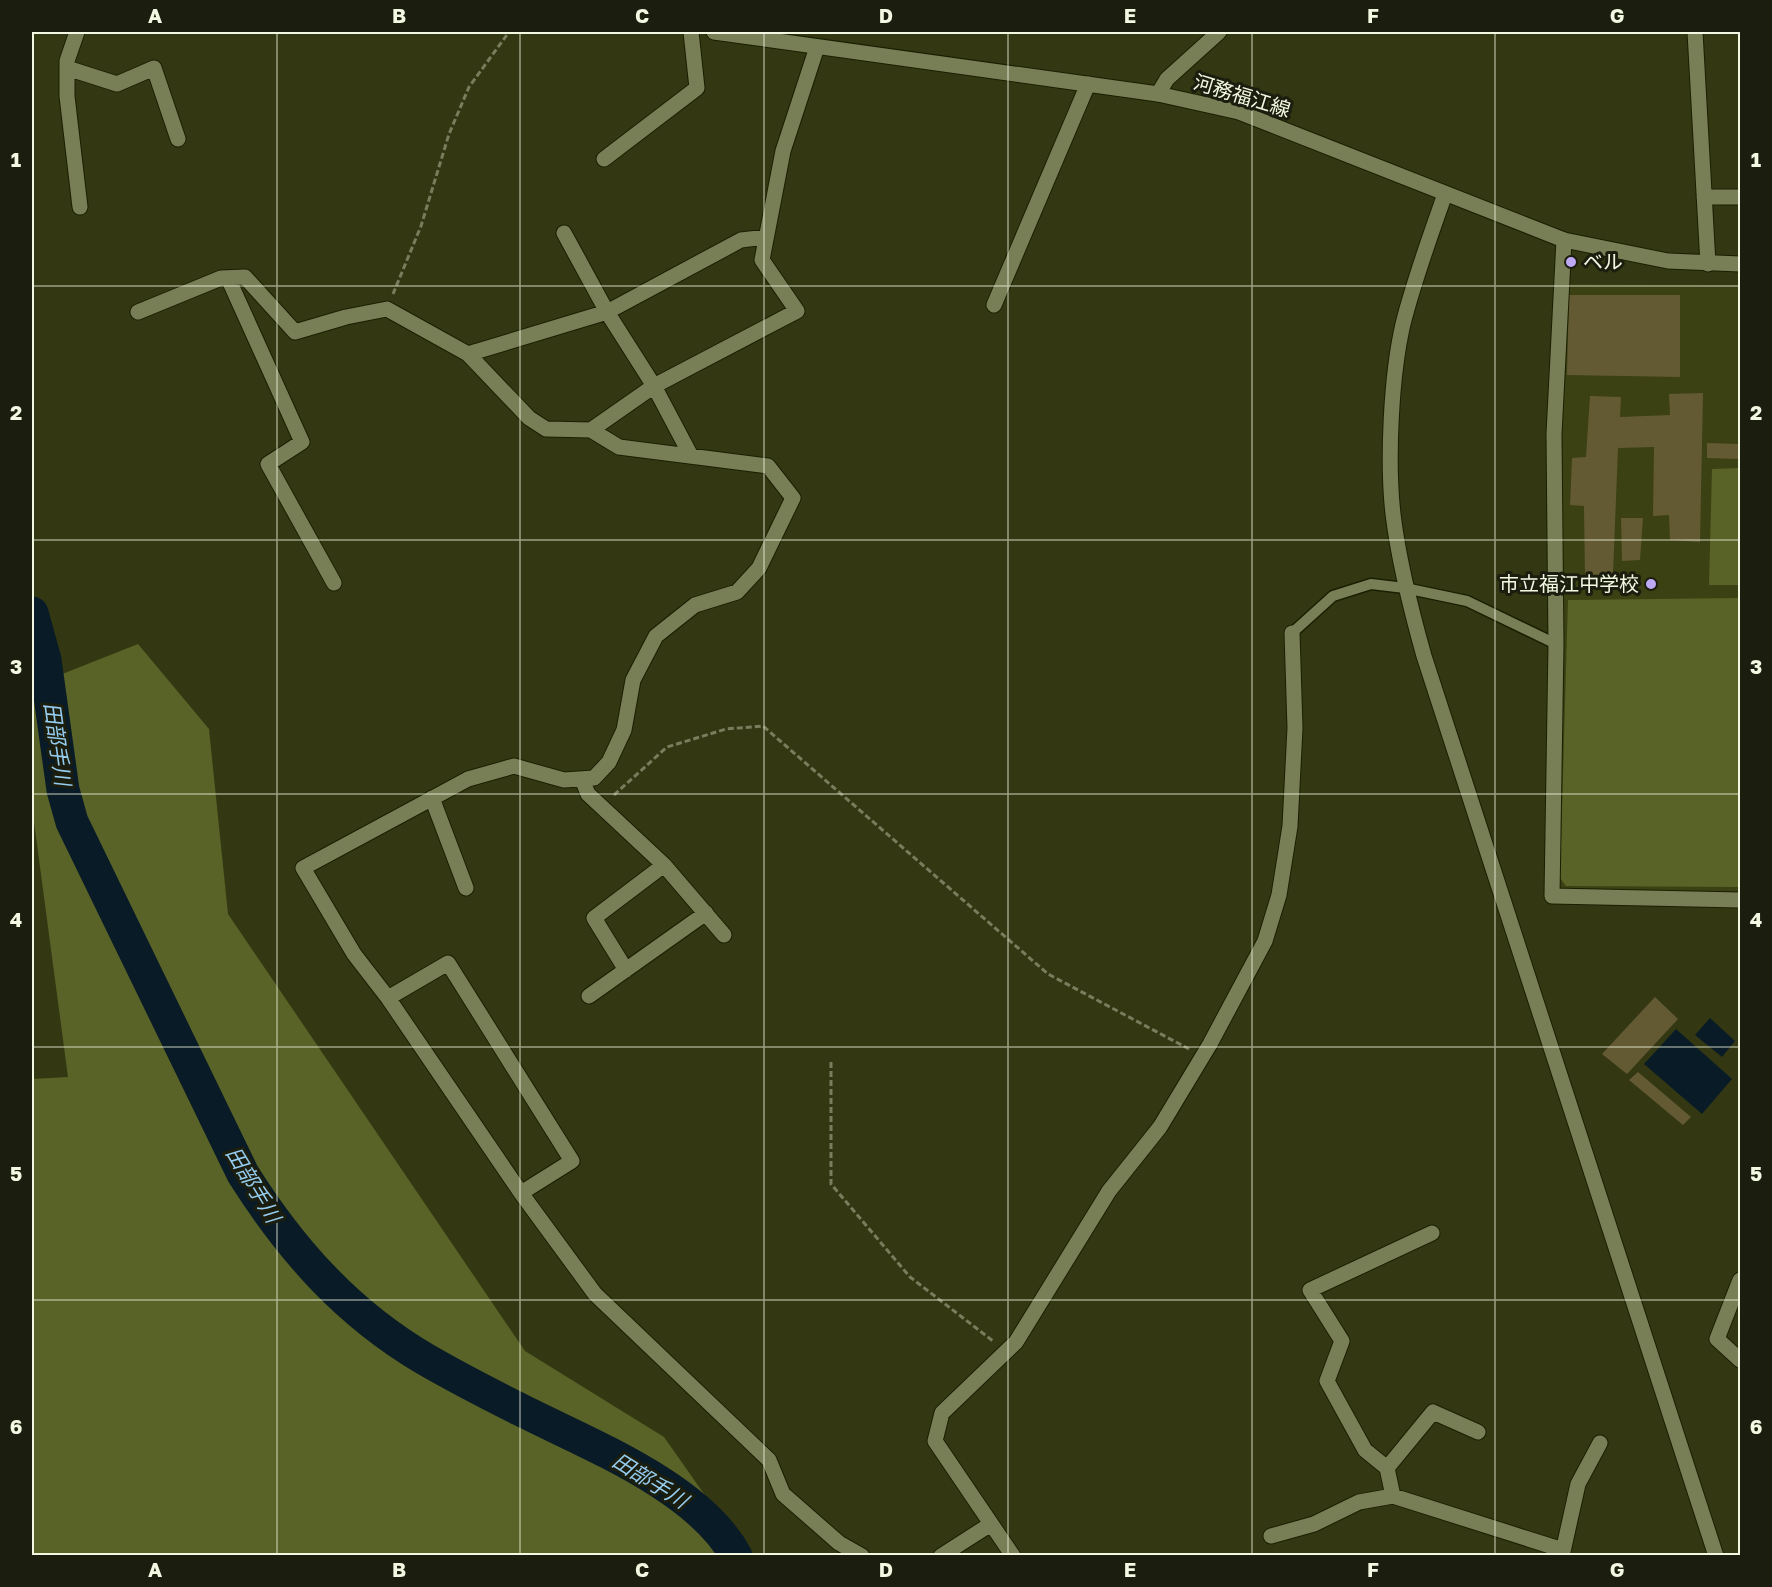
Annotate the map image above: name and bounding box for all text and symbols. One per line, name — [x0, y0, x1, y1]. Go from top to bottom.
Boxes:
text: A — [148, 3, 162, 27]
text: B — [392, 3, 406, 27]
text: C — [635, 3, 649, 27]
text: D — [879, 3, 893, 27]
text: E — [1124, 3, 1136, 27]
text: F — [1367, 3, 1379, 27]
text: G — [1610, 3, 1624, 27]
street label: 河務福江線 — [1191, 69, 1294, 121]
text: 1 — [11, 147, 21, 171]
text: 1 — [1751, 147, 1761, 171]
place label: ベル — [1583, 249, 1623, 273]
marker: ベル — [1564, 255, 1578, 269]
text: 2 — [10, 400, 22, 424]
text: 2 — [1750, 400, 1762, 424]
place label: 市立福江中学校 — [1499, 571, 1639, 595]
marker: 市立福江中学校 — [1644, 577, 1658, 591]
text: 3 — [10, 654, 22, 678]
text: 3 — [1750, 654, 1762, 678]
water label: 田部手川 — [39, 700, 77, 789]
text: 4 — [10, 907, 22, 931]
text: 4 — [1750, 907, 1762, 931]
water label: 田部手川 — [221, 1142, 288, 1229]
text: 5 — [10, 1161, 22, 1185]
text: 5 — [1750, 1161, 1762, 1185]
text: 6 — [10, 1414, 22, 1438]
text: 6 — [1750, 1414, 1762, 1438]
water label: 田部手川 — [608, 1447, 695, 1514]
text: A — [148, 1557, 162, 1581]
text: B — [392, 1557, 406, 1581]
text: C — [635, 1557, 649, 1581]
text: D — [879, 1557, 893, 1581]
text: E — [1124, 1557, 1136, 1581]
text: F — [1367, 1557, 1379, 1581]
text: G — [1610, 1557, 1624, 1581]

